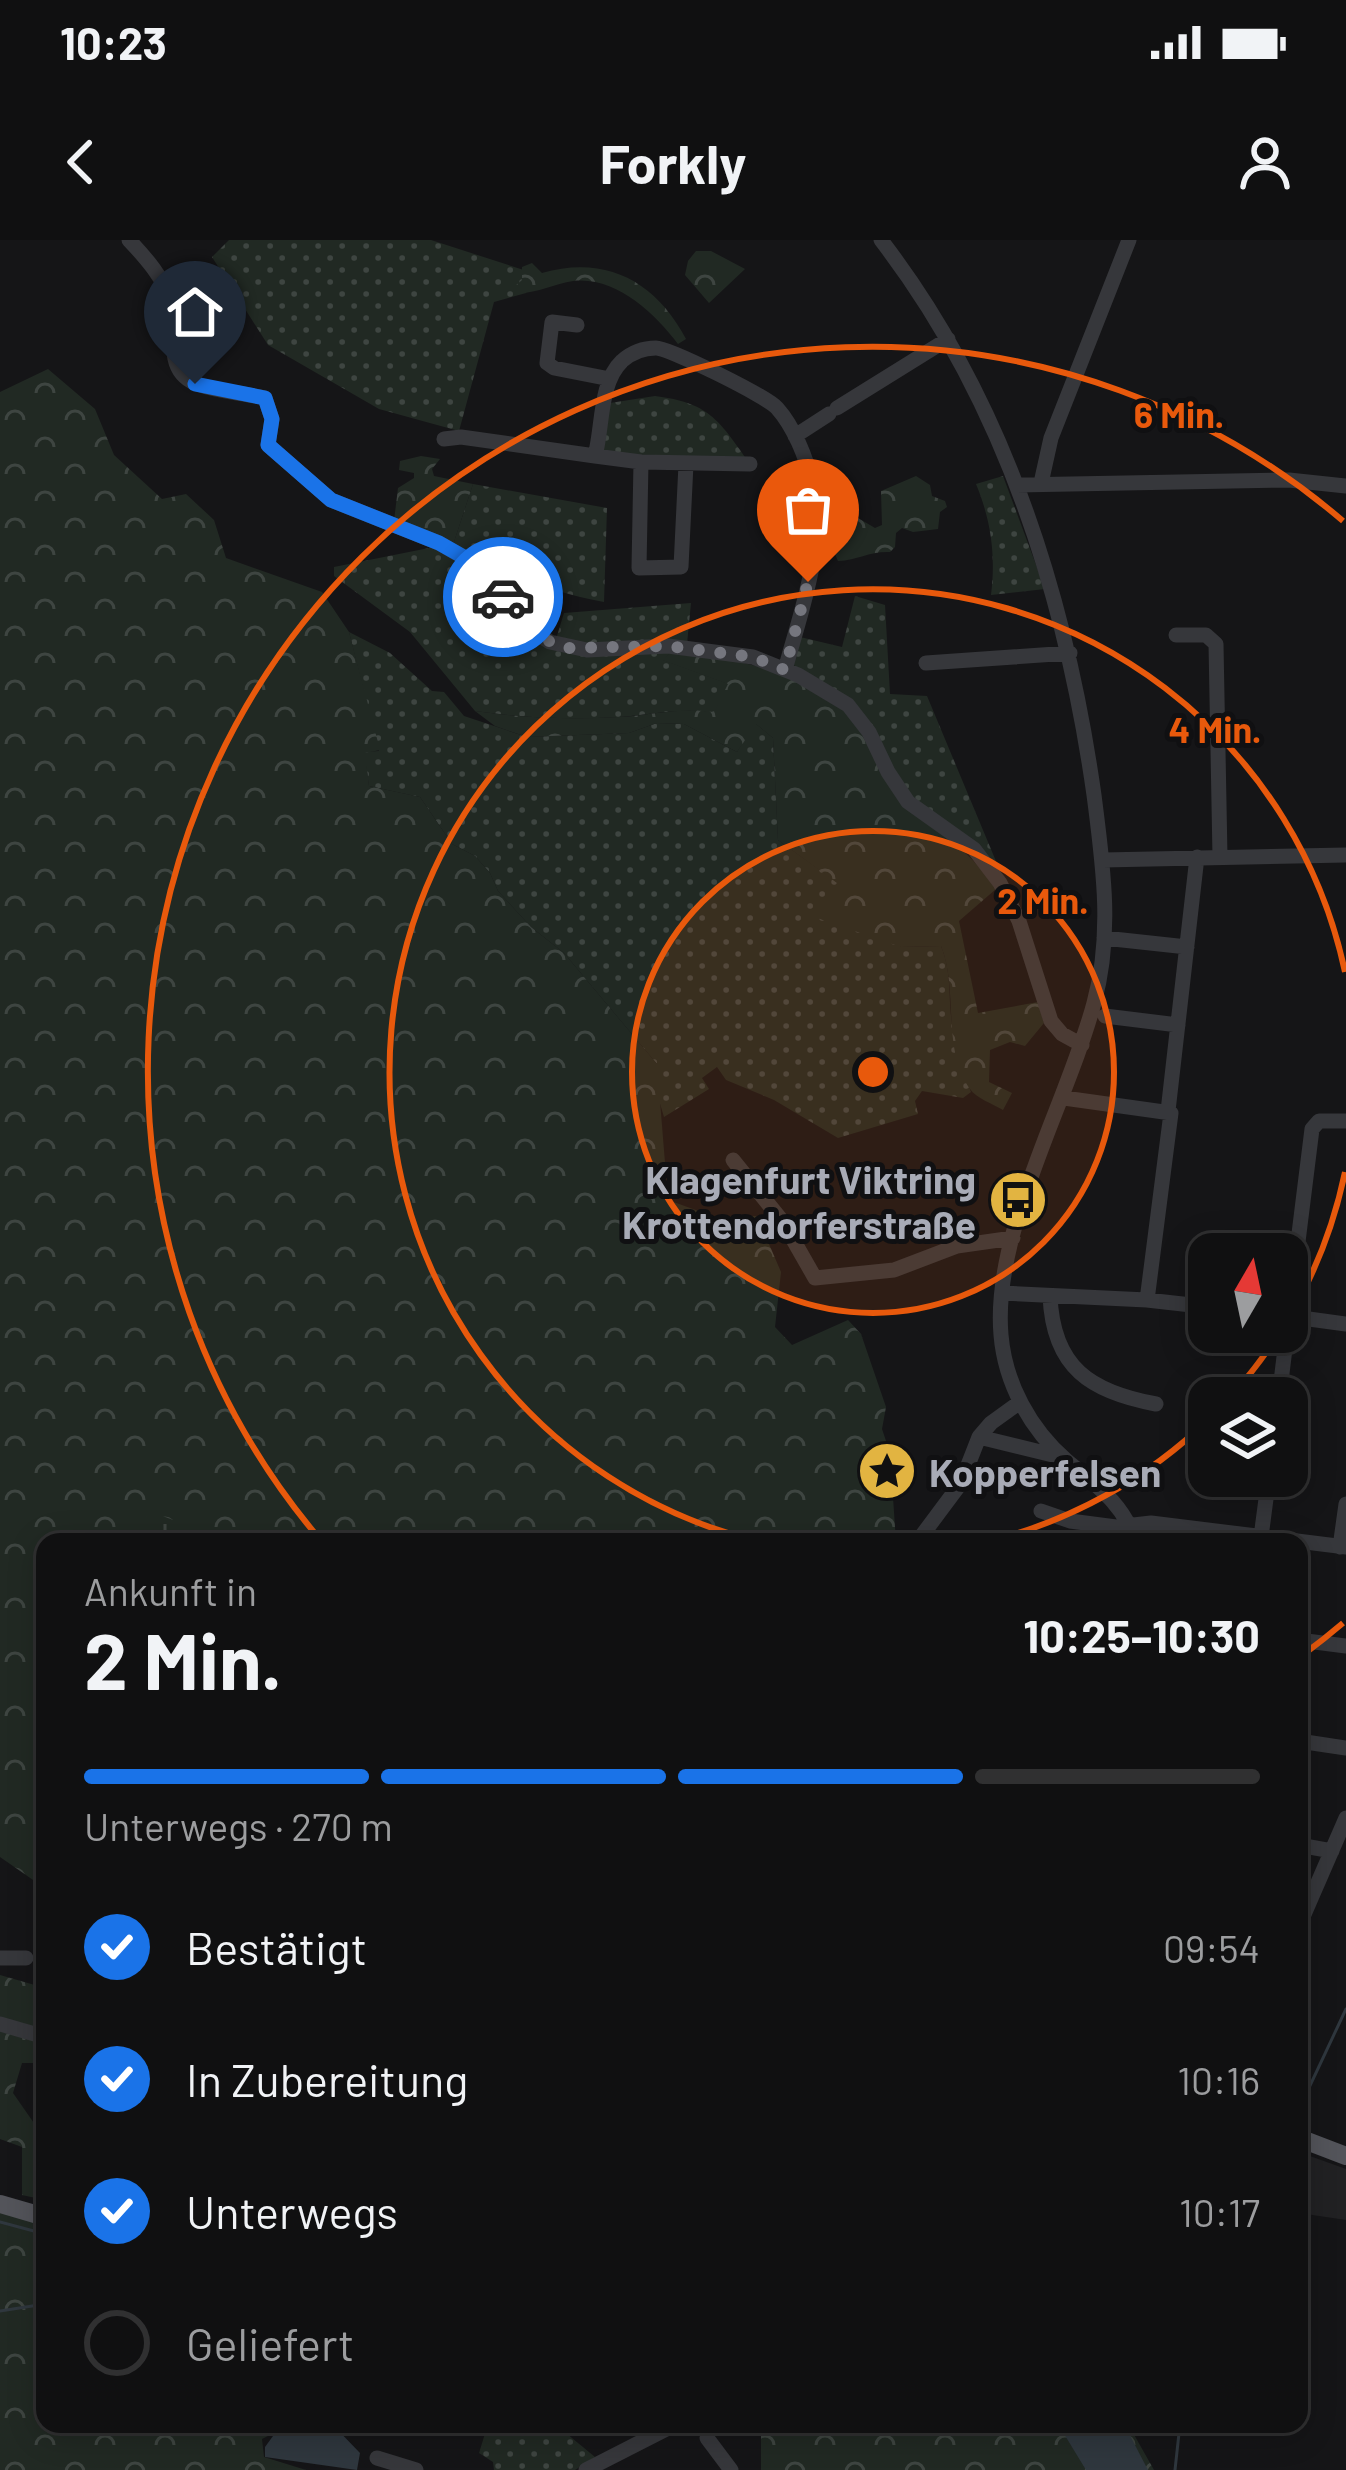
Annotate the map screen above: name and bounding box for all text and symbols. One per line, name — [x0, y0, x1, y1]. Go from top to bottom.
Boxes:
text: 10:23 — [60, 15, 167, 69]
icon: back — [48, 129, 114, 195]
icon: person — [1232, 129, 1298, 195]
text: Forkly — [599, 130, 747, 195]
pin — [144, 261, 246, 384]
icon: home — [162, 279, 228, 345]
text: 6 Min. — [1134, 392, 1224, 435]
pin — [757, 459, 859, 582]
icon: bag — [775, 477, 841, 543]
courier — [443, 537, 563, 657]
icon: car — [470, 564, 536, 630]
text: 4 Min. — [1168, 707, 1262, 750]
text: 2 Min. — [997, 878, 1089, 921]
centre of rings — [852, 1051, 894, 1093]
place label: Klagenfurt Viktring Krottendorferstraße — [622, 1155, 976, 1247]
bus stop icon: Klagenfurt Viktring Krottendorferstraße — [987, 1169, 1049, 1231]
north arrow — [1188, 1233, 1308, 1353]
map controls — [1188, 1233, 1308, 1497]
button: layers — [1188, 1377, 1308, 1497]
place icon: Kopperfelsen — [856, 1440, 918, 1502]
place label: Kopperfelsen — [929, 1448, 1161, 1495]
text: Ankunft in — [84, 1567, 257, 1614]
text: 10:25–10:30 — [1023, 1608, 1260, 1662]
text: 2 Min. — [84, 1612, 282, 1706]
text: Unterwegs · 270 m — [84, 1802, 393, 1849]
icon: check — [84, 1914, 150, 1980]
text: Bestätigt — [186, 1920, 367, 1974]
text: 09:54 — [1163, 1924, 1260, 1971]
icon: check — [84, 2046, 150, 2112]
text: In Zubereitung — [186, 2052, 468, 2106]
text: 10:16 — [1177, 2056, 1260, 2103]
icon: check — [84, 2178, 150, 2244]
text: Unterwegs — [186, 2184, 398, 2238]
text: 10:17 — [1179, 2188, 1260, 2235]
text: Geliefert — [186, 2316, 354, 2370]

